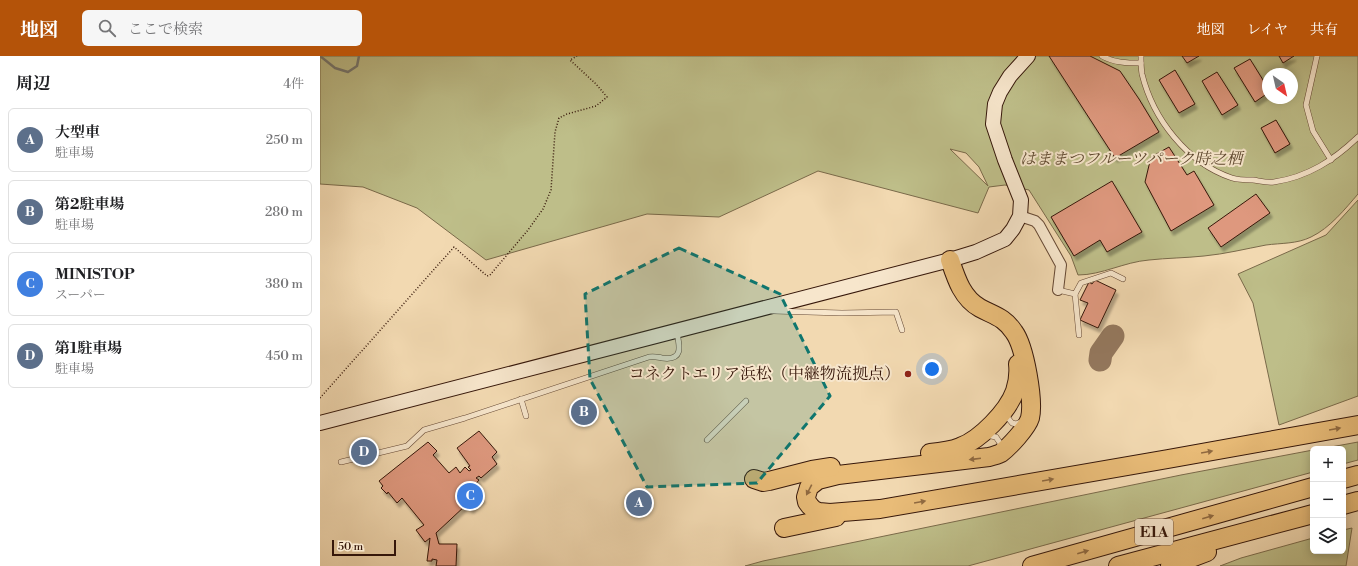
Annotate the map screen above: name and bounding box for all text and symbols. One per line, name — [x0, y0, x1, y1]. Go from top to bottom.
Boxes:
search box — [82, 10, 362, 46]
icon: search — [96, 17, 118, 39]
text: 地図 — [20, 18, 58, 42]
text: ここで検索 — [128, 20, 203, 39]
text: 地図 — [1197, 21, 1225, 39]
text: レイヤ — [1247, 21, 1288, 39]
text: 共有 — [1310, 21, 1338, 39]
north arrow — [1262, 68, 1298, 104]
text: 周辺 — [16, 73, 50, 95]
text: 4件 — [283, 76, 304, 92]
text: 大型車 — [55, 123, 100, 142]
text: A — [25, 132, 35, 148]
text: 250 m — [266, 132, 303, 148]
text: 駐車場 — [55, 145, 94, 161]
park label: はままつフルーツパーク時之栖 — [1020, 149, 1245, 169]
text: 第2駐車場 — [55, 195, 124, 214]
text: B — [25, 204, 35, 220]
text: 280 m — [265, 204, 303, 220]
text: 駐車場 — [55, 217, 94, 233]
text: MINISTOP — [55, 265, 135, 284]
text: C — [25, 276, 35, 292]
text: 380 m — [265, 276, 303, 292]
text: スーパー — [55, 287, 106, 303]
text: 第1駐車場 — [55, 339, 122, 358]
text: D — [25, 348, 35, 364]
text: 450 m — [265, 348, 303, 364]
your location — [922, 359, 942, 379]
text: 駐車場 — [55, 361, 94, 377]
place label: コネクトエリア浜松（中継物流拠点） — [629, 364, 900, 384]
marker: コネクトエリア浜松（中継物流拠点） — [903, 369, 913, 379]
pin: B — [571, 397, 597, 427]
one-way arrow — [1328, 426, 1341, 432]
pin: D — [351, 437, 377, 467]
map controls — [1310, 446, 1346, 554]
button: + — [1310, 446, 1346, 482]
one-way arrow — [1201, 449, 1213, 455]
one-way arrow — [969, 456, 981, 463]
one-way arrow — [1042, 477, 1054, 483]
pin: C — [457, 481, 483, 511]
button: − — [1310, 482, 1346, 518]
one-way arrow — [806, 484, 813, 496]
pin: A — [626, 488, 652, 518]
one-way arrow — [914, 499, 926, 505]
one-way arrow — [1202, 514, 1214, 520]
button: layers — [1310, 518, 1346, 554]
road number: E1A — [1135, 519, 1173, 545]
scale bar — [332, 538, 396, 557]
text: 50 m — [338, 540, 363, 554]
one-way arrow — [1077, 549, 1089, 555]

